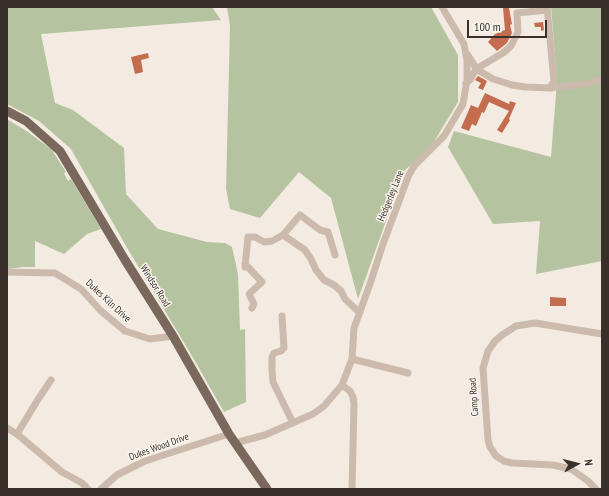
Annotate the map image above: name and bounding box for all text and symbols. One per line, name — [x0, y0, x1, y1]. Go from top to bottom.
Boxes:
scale bar — [469, 12, 549, 38]
text: 100 m — [474, 19, 501, 34]
street label: Hedgerley Lane — [375, 169, 407, 223]
street label: Windsor Road — [137, 263, 173, 309]
street label: Dukes Kiln Drive — [83, 277, 133, 325]
street label: Camp Road — [467, 377, 481, 417]
street label: Dukes Wood Drive — [128, 431, 190, 463]
north arrow — [557, 444, 597, 484]
text: N — [582, 459, 596, 466]

